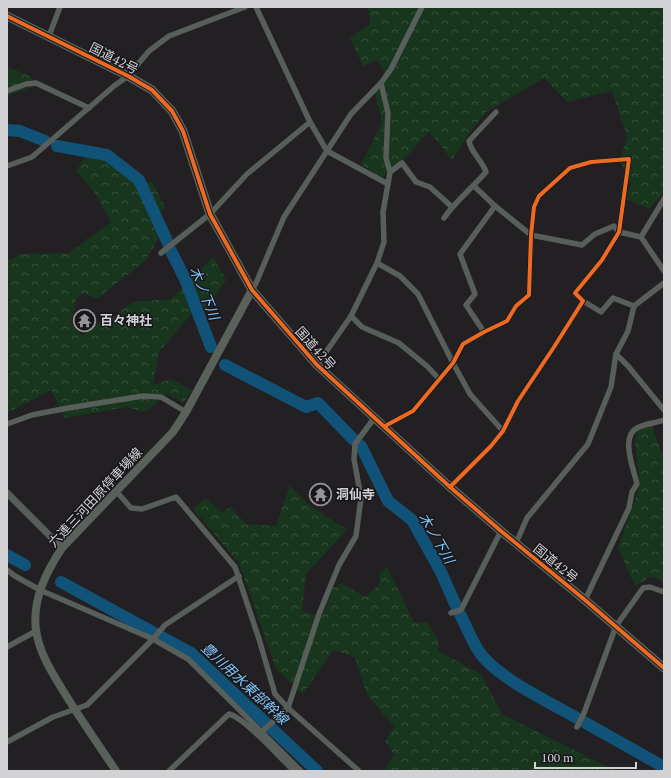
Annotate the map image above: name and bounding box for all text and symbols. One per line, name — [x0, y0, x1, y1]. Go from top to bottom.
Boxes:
street label: 国道42号 — [86, 38, 142, 78]
water label: 木ノ下川 — [186, 263, 225, 324]
temple icon: 百々神社 — [72, 307, 98, 333]
place label: 百々神社 — [100, 311, 152, 329]
street label: 国道42号 — [292, 322, 340, 374]
street label: 六連三河田原停車場線 — [44, 443, 146, 551]
temple icon: 洞仙寺 — [308, 481, 334, 507]
place label: 洞仙寺 — [336, 485, 375, 503]
water label: 木ノ下川 — [415, 509, 460, 569]
street label: 国道42号 — [530, 539, 582, 587]
water label: 豊川用水東部幹線 — [198, 638, 294, 730]
scale bar — [535, 744, 636, 770]
text: 100 m — [541, 750, 574, 765]

